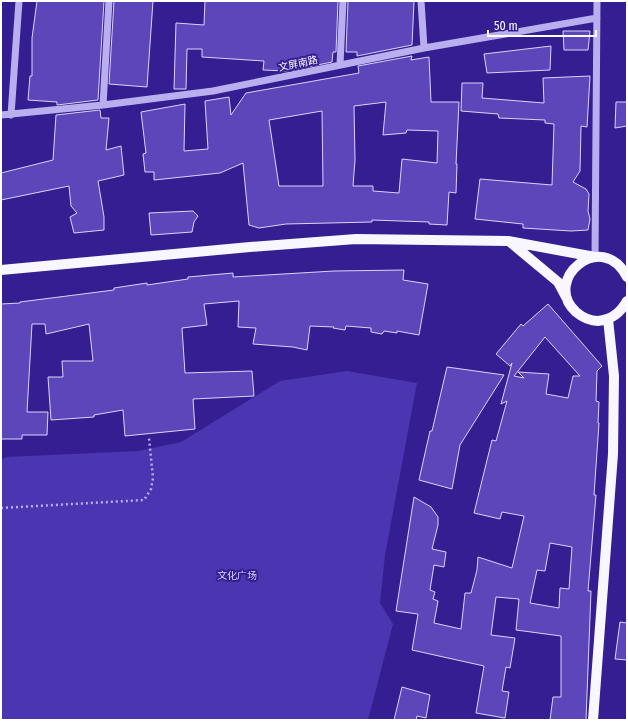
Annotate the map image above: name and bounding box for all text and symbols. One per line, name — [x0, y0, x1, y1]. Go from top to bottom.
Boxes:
scale bar — [488, 12, 596, 38]
text: 50 m — [494, 19, 518, 33]
street label: 文屏南路 — [277, 54, 319, 74]
park label: 文化广场 — [217, 570, 257, 582]

